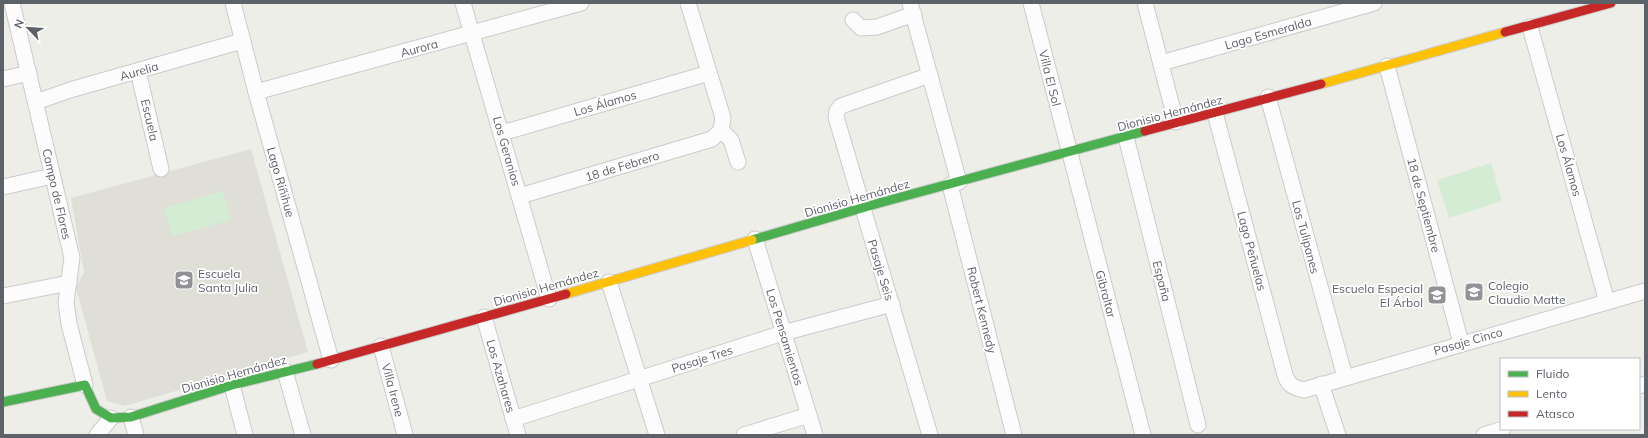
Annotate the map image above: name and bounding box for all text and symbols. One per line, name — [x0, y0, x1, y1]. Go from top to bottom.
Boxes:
north arrow — [8, 8, 48, 48]
street label: Lago Esmeralda — [1223, 13, 1313, 53]
text: N — [11, 17, 27, 30]
street label: Aurora — [399, 36, 439, 60]
street label: Villa El Sol — [1036, 48, 1064, 108]
street label: Aurelia — [118, 58, 160, 84]
street label: Los Álamos — [572, 87, 638, 119]
street label: Dionisio Hernández — [1116, 92, 1224, 134]
street label: Escuela — [138, 98, 162, 142]
street label: Los Geranios — [490, 114, 524, 188]
street label: Los Álamos — [1553, 132, 1585, 198]
street label: Lago Riñihue — [264, 145, 298, 219]
street label: Campo de Flores — [39, 147, 75, 241]
street label: 18 de Febrero — [583, 148, 661, 184]
street label: 18 de Septiembre — [1404, 156, 1444, 254]
street label: Dionisio Hernández — [803, 176, 911, 220]
street label: Los Tulipanes — [1289, 199, 1323, 275]
street label: Lago Peñuelas — [1234, 210, 1270, 292]
street label: Pasaje Seis — [865, 238, 897, 302]
street label: España — [1150, 259, 1174, 303]
street label: Dionisio Hernández — [492, 265, 600, 309]
street label: Robert Kennedy — [964, 265, 1000, 356]
place label: Escuela Santa Julia — [198, 266, 258, 295]
street label: Gibraltar — [1092, 268, 1120, 320]
school or university icon: Escuela Santa Julia — [173, 269, 195, 291]
place label: Colegio Claudio Matte — [1488, 278, 1565, 307]
place label: Escuela Especial El Árbol — [1332, 281, 1423, 310]
school or university icon: Colegio Claudio Matte — [1463, 281, 1485, 303]
school or university icon: Escuela Especial El Árbol — [1426, 284, 1448, 306]
street label: Los Pensamientos — [763, 287, 807, 387]
street label: Pasaje Cinco — [1432, 324, 1504, 358]
street label: Los Azahares — [483, 338, 519, 414]
street label: Pasaje Tres — [669, 342, 735, 376]
street label: Dionisio Hernández — [180, 352, 288, 396]
legend — [1500, 358, 1640, 430]
street label: Villa Irene — [379, 362, 407, 418]
text: Fluido — [1536, 366, 1570, 381]
text: Lento — [1536, 386, 1567, 401]
text: Atasco — [1536, 406, 1575, 421]

